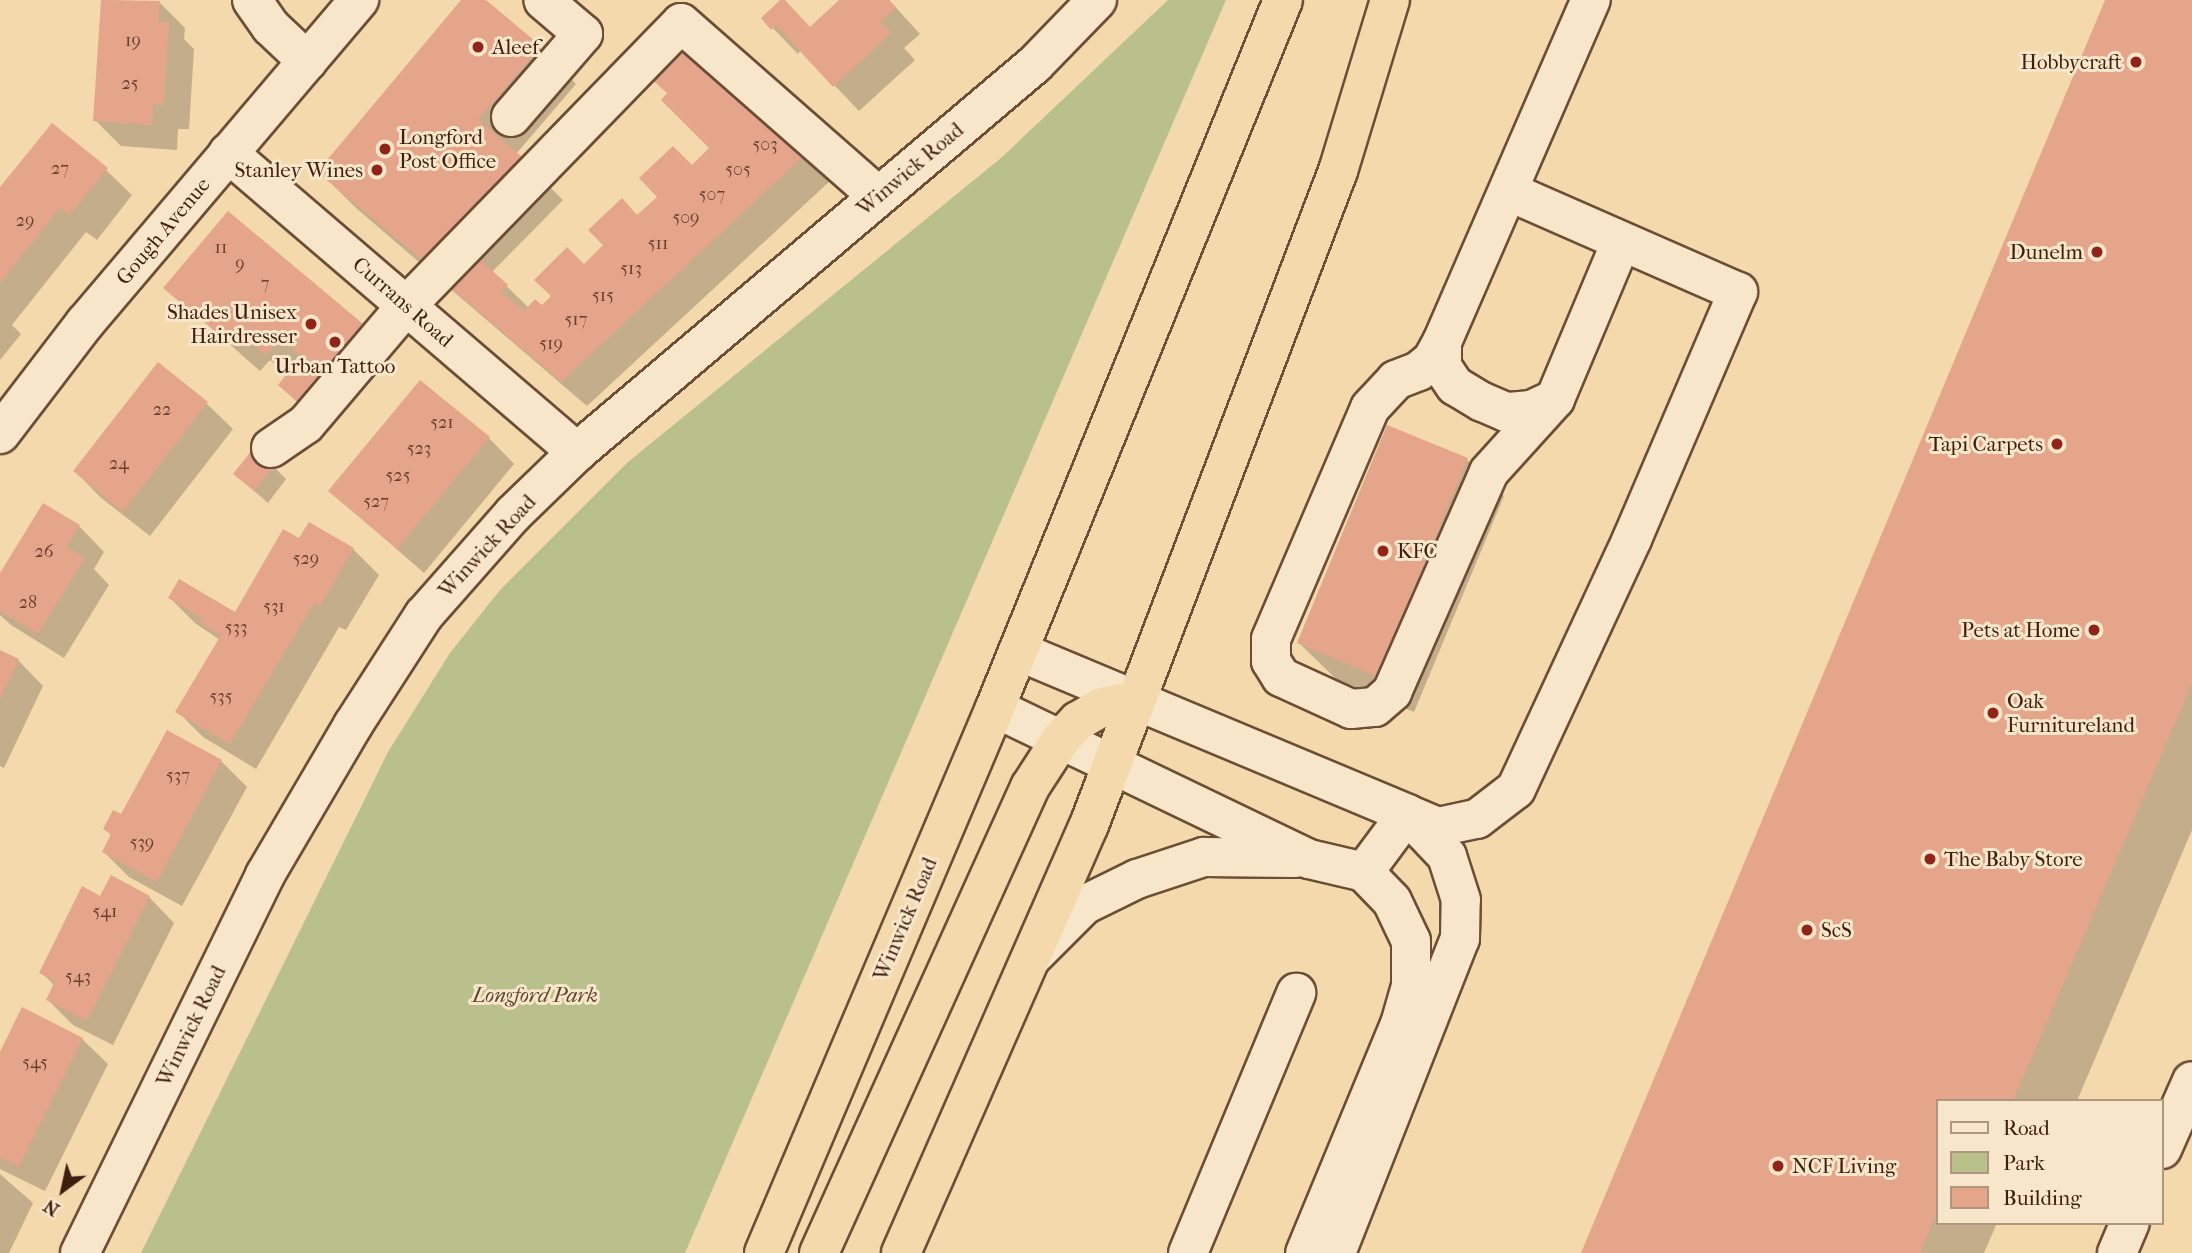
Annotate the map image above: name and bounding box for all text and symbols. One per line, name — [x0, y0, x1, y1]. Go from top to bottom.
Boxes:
house number: 19 — [125, 30, 141, 52]
place label: Aleef — [492, 34, 539, 60]
marker: Aleef — [470, 39, 486, 55]
place label: Hobbycraft — [2021, 49, 2122, 75]
marker: Hobbycraft — [2128, 54, 2144, 70]
house number: 25 — [121, 73, 139, 95]
street label: Winwick Road — [852, 117, 968, 221]
place label: Longford Post Office — [399, 124, 496, 174]
house number: 503 — [752, 134, 778, 156]
marker: Longford Post Office — [377, 141, 393, 157]
place label: Stanley Wines — [234, 157, 363, 183]
house number: 27 — [51, 158, 69, 180]
house number: 505 — [725, 159, 751, 181]
marker: Stanley Wines — [369, 162, 385, 178]
street label: Gough Avenue — [111, 172, 215, 290]
house number: 507 — [699, 184, 725, 206]
house number: 509 — [672, 207, 700, 229]
house number: 29 — [16, 210, 34, 232]
house number: 511 — [648, 233, 668, 255]
house number: 11 — [215, 237, 227, 259]
place label: Dunelm — [2009, 239, 2083, 265]
marker: Dunelm — [2089, 244, 2105, 260]
street label: Currans Road — [348, 252, 458, 352]
house number: 9 — [235, 253, 245, 275]
house number: 513 — [620, 258, 642, 280]
house number: 7 — [261, 273, 269, 295]
house number: 515 — [592, 285, 614, 307]
place label: Shades Unisex Hairdresser — [167, 299, 297, 349]
house number: 517 — [565, 309, 587, 331]
marker: Shades Unisex Hairdresser — [303, 316, 319, 332]
house number: 519 — [539, 333, 563, 355]
marker: Urban Tattoo — [327, 334, 343, 350]
place label: Urban Tattoo — [274, 353, 396, 379]
house number: 22 — [153, 399, 171, 421]
house number: 521 — [430, 412, 454, 434]
place label: Tapi Carpets — [1929, 431, 2043, 457]
marker: Tapi Carpets — [2049, 436, 2065, 452]
house number: 523 — [407, 438, 431, 460]
house number: 24 — [109, 453, 129, 475]
house number: 525 — [386, 465, 410, 487]
street label: Winwick Road — [433, 489, 541, 603]
house number: 527 — [363, 491, 389, 513]
place label: KFC — [1397, 538, 1438, 564]
house number: 26 — [34, 541, 54, 563]
marker: KFC — [1375, 543, 1391, 559]
house number: 529 — [293, 548, 319, 570]
house number: 28 — [19, 592, 37, 614]
house number: 531 — [263, 596, 285, 618]
house number: 533 — [225, 617, 247, 639]
place label: Pets at Home — [1961, 617, 2080, 643]
marker: Pets at Home — [2086, 622, 2102, 638]
house number: 535 — [210, 686, 232, 708]
place label: Oak Furnitureland — [2007, 688, 2135, 738]
marker: Oak Furnitureland — [1985, 705, 2001, 721]
house number: 537 — [166, 765, 190, 787]
house number: 539 — [130, 832, 154, 854]
place label: The Baby Store — [1944, 846, 2083, 872]
marker: The Baby Store — [1922, 851, 1938, 867]
street label: Winwick Road — [868, 854, 942, 984]
house number: 541 — [93, 901, 117, 923]
place label: ScS — [1821, 917, 1852, 943]
marker: ScS — [1799, 922, 1815, 938]
street label: Winwick Road — [151, 961, 231, 1091]
house number: 543 — [65, 966, 91, 988]
park label: Longford Park — [472, 982, 598, 1008]
house number: 545 — [22, 1052, 48, 1074]
legend — [1937, 1099, 2164, 1225]
text: Road — [2003, 1116, 2050, 1140]
text: Park — [2003, 1151, 2045, 1175]
place label: NCF Living — [1792, 1153, 1896, 1179]
north arrow — [28, 1155, 98, 1225]
marker: NCF Living — [1770, 1158, 1786, 1174]
text: Building — [2003, 1186, 2081, 1210]
text: N — [40, 1194, 64, 1221]

